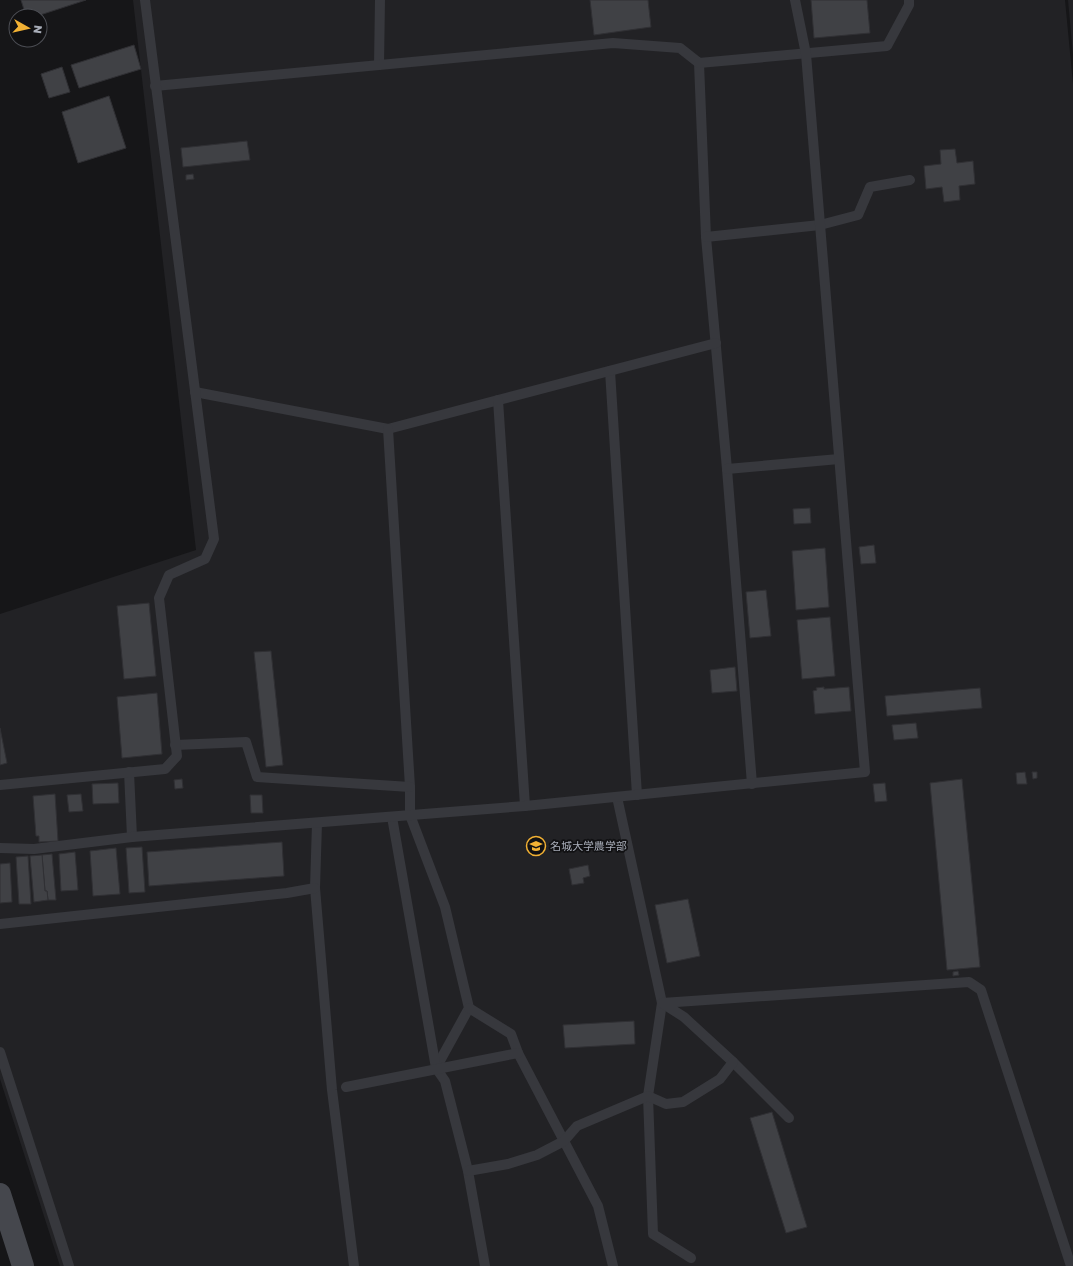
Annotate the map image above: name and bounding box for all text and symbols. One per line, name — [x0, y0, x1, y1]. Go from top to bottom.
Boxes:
north arrow — [8, 8, 48, 48]
text: N — [31, 24, 45, 35]
school or university icon: 名城大学農学部 — [525, 835, 547, 857]
place label: 名城大学農学部 — [550, 839, 627, 852]

